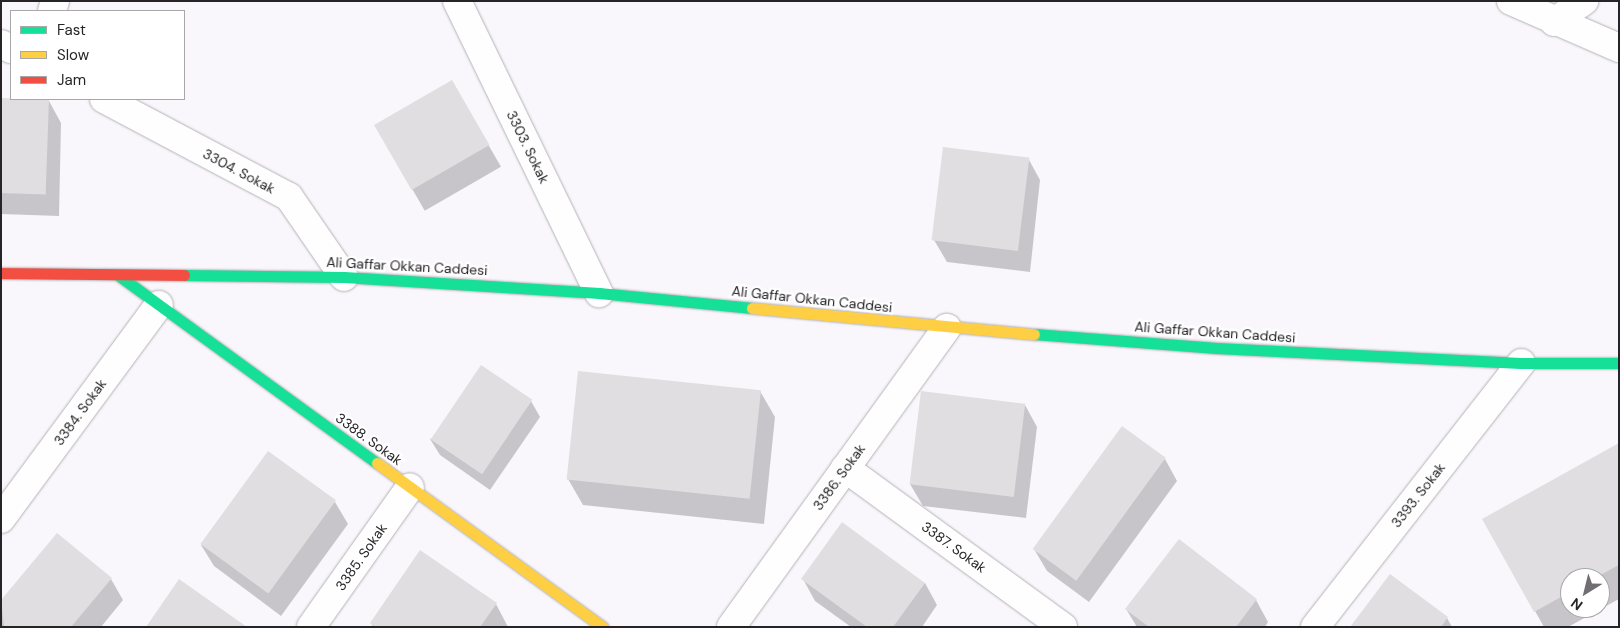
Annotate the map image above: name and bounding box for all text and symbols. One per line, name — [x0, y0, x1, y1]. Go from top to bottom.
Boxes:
legend — [10, 10, 185, 100]
text: Fast — [57, 20, 86, 40]
text: Slow — [57, 45, 89, 65]
text: Jam — [57, 70, 86, 90]
street label: 3303. Sokak — [503, 108, 553, 186]
street label: 3304. Sokak — [200, 145, 278, 197]
street label: Ali Gaffar Okkan Caddesi — [326, 253, 488, 279]
street label: Ali Gaffar Okkan Caddesi — [731, 282, 893, 316]
street label: Ali Gaffar Okkan Caddesi — [1134, 318, 1296, 346]
street label: 3384. Sokak — [50, 375, 110, 449]
street label: 3388. Sokak — [332, 409, 406, 469]
street label: 3386. Sokak — [809, 441, 869, 513]
street label: 3393. Sokak — [1388, 459, 1448, 531]
street label: 3387. Sokak — [918, 518, 990, 576]
street label: 3385. Sokak — [332, 520, 390, 594]
north arrow — [1560, 568, 1610, 618]
text: N — [1567, 594, 1586, 615]

